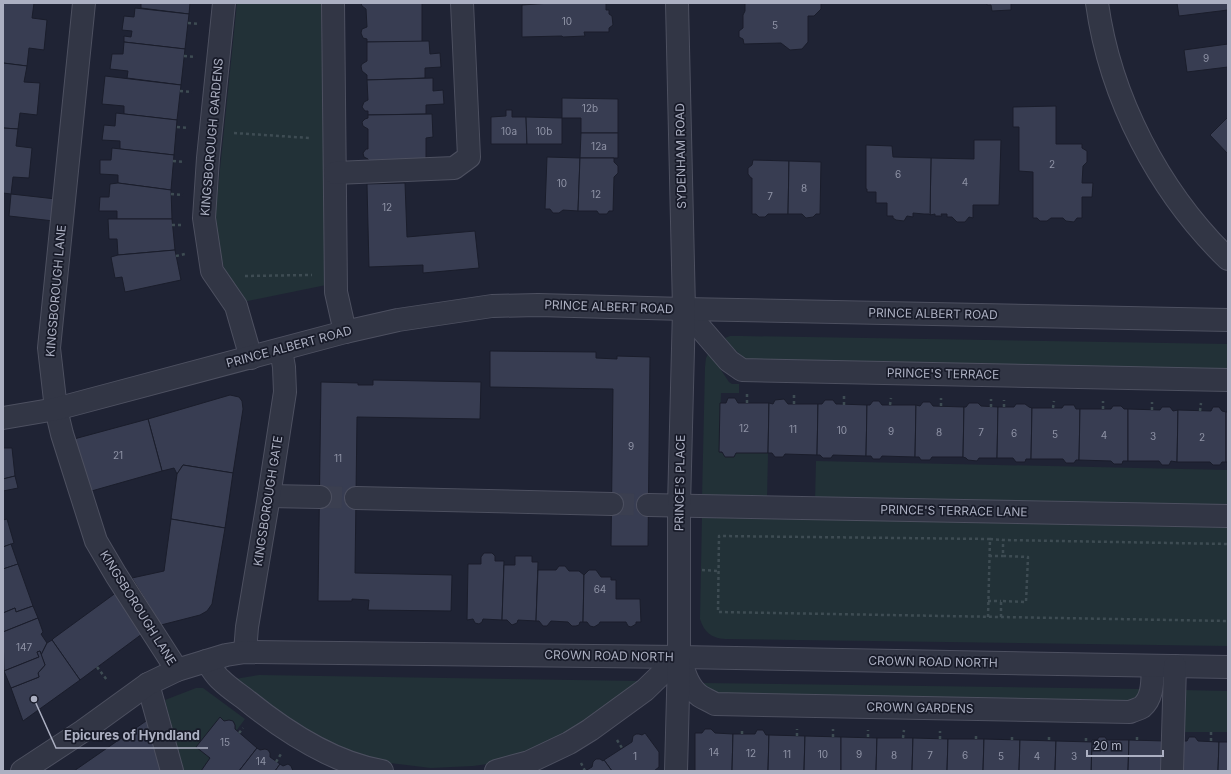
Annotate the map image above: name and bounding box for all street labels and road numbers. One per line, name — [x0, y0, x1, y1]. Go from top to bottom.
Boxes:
street label: KINGSBOROUGH GARDENS — [197, 57, 226, 217]
street label: SYDENHAM ROAD — [672, 103, 689, 209]
street label: KINGSBOROUGH LANE — [42, 224, 69, 358]
street label: PRINCE ALBERT ROAD — [544, 297, 674, 316]
street label: PRINCE ALBERT ROAD — [868, 305, 998, 322]
street label: PRINCE ALBERT ROAD — [224, 323, 353, 371]
street label: PRINCE'S TERRACE — [887, 365, 999, 382]
street label: KINGSBOROUGH GATE — [250, 435, 285, 567]
street label: PRINCE'S PLACE — [671, 435, 688, 531]
street label: PRINCE'S TERRACE LANE — [880, 502, 1028, 519]
street label: KINGSBOROUGH LANE — [97, 548, 180, 668]
street label: CROWN ROAD NORTH — [544, 647, 674, 664]
street label: CROWN ROAD NORTH — [868, 653, 998, 670]
street label: CROWN GARDENS — [866, 699, 974, 716]

